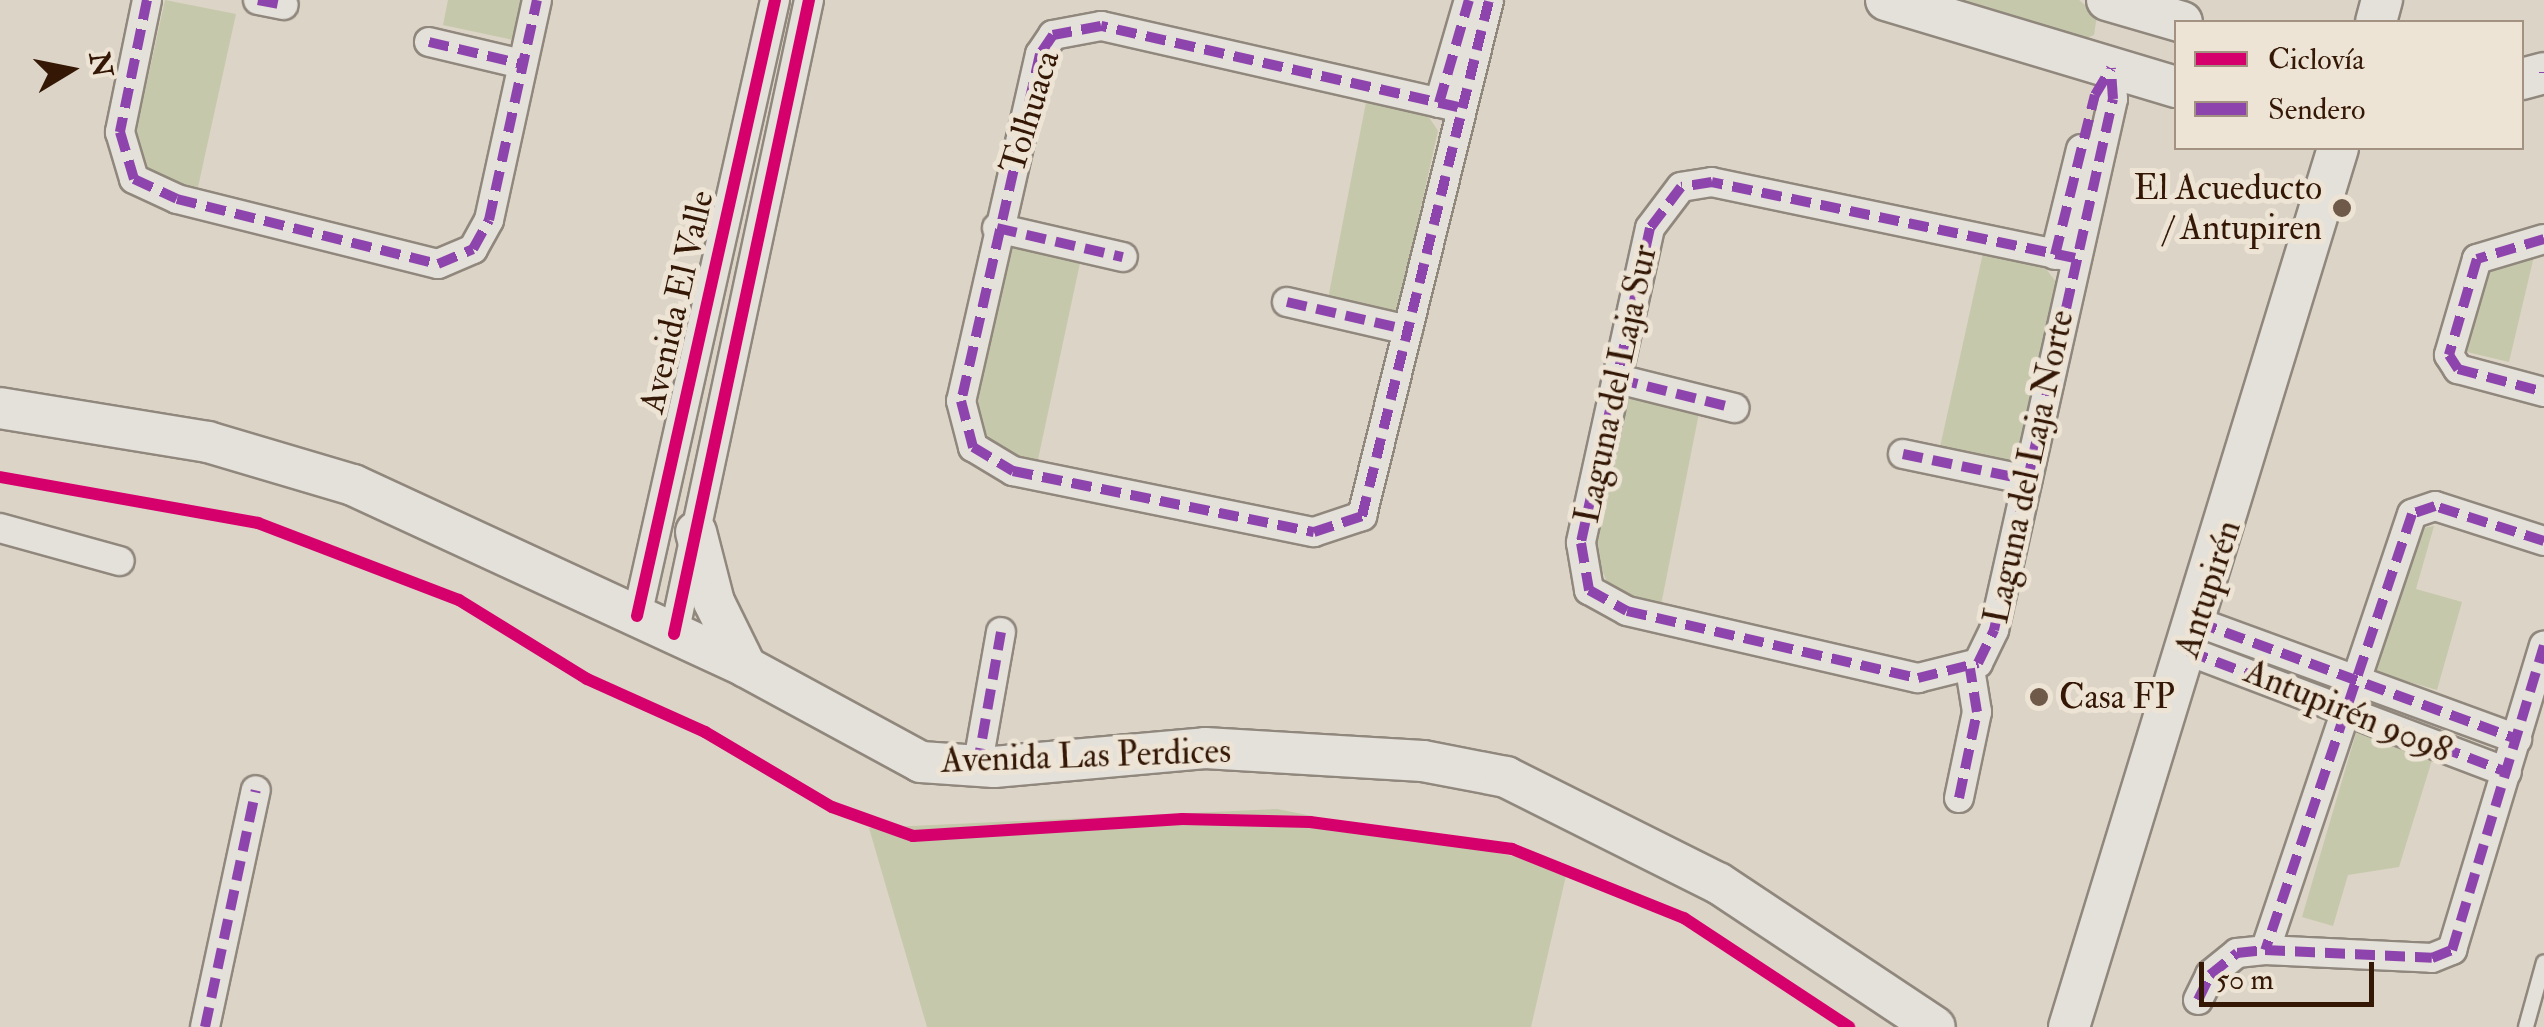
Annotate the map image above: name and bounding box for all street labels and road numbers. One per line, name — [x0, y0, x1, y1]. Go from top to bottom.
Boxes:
street label: Tolhuaca — [991, 46, 1069, 178]
street label: Avenida El Valle — [631, 187, 723, 417]
street label: Laguna del Laja Sur — [1566, 241, 1666, 527]
street label: Laguna del Laja Norte — [1975, 306, 2083, 628]
street label: Antupirén — [2166, 515, 2250, 663]
street label: Antupirén 9098 — [2238, 650, 2458, 772]
street label: Avenida Las Perdices — [940, 730, 1232, 782]

